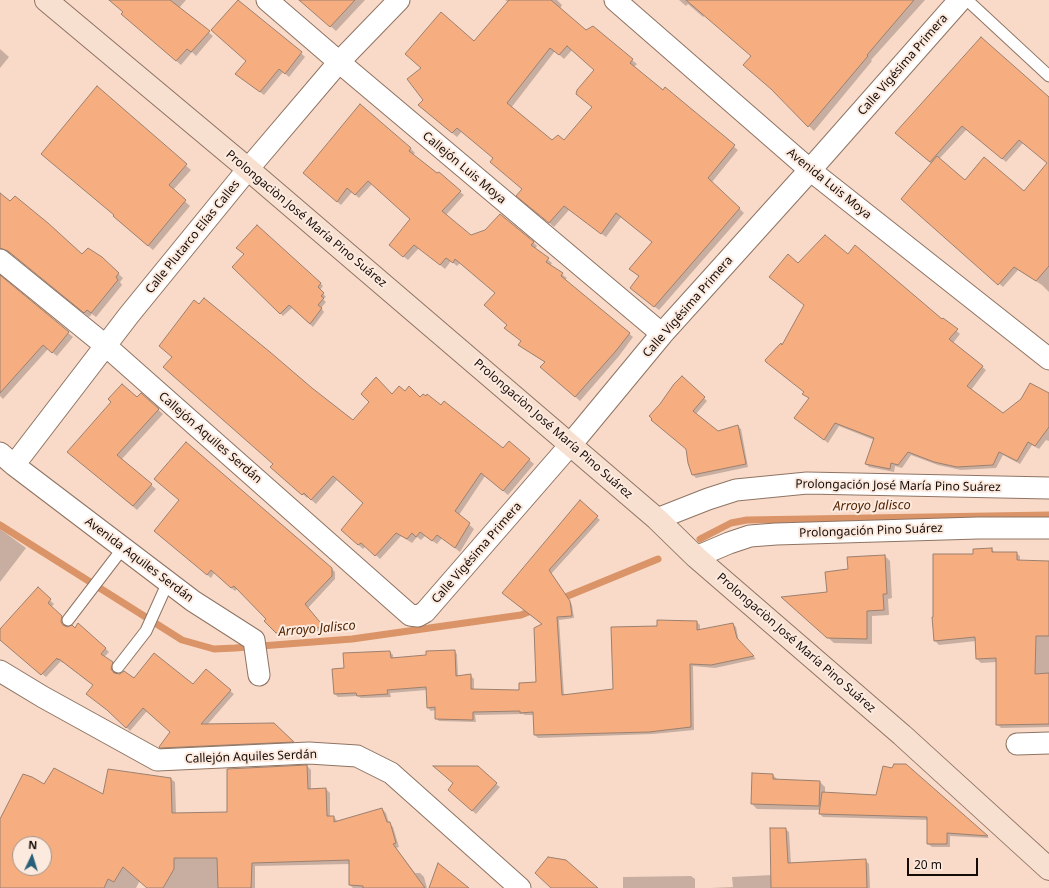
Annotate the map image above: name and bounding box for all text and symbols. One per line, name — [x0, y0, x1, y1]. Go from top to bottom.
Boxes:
street label: Calle Vigésima Primera — [855, 11, 951, 119]
street label: Callejón Luis Moya — [419, 129, 509, 207]
street label: Avenida Luis Moya — [784, 145, 874, 223]
street label: Prolongaciòn José María Pino Suárez — [223, 147, 389, 291]
street label: Calle Plutarco Elías Calles — [143, 177, 243, 297]
street label: Calle Vigésima Primera — [640, 253, 736, 361]
street label: Prolongaciòn José María Pino Suárez — [471, 356, 635, 502]
street label: Callejón Aquiles Serdán — [155, 389, 265, 487]
street label: Prolongación José María Pino Suárez — [795, 477, 1001, 495]
water label: Arroyo Jalisco — [833, 498, 911, 514]
street label: Calle Vigésima Primera — [429, 499, 525, 607]
street label: Avenida Aquiles Serdán — [82, 514, 196, 606]
street label: Prolongación Pino Suárez — [799, 521, 943, 541]
street label: Prolongaciòn José María Pino Suárez — [714, 570, 878, 716]
water label: Arroyo Jalisco — [278, 618, 356, 640]
street label: Callejón Aquiles Serdán — [185, 747, 317, 767]
north arrow — [12, 836, 52, 876]
text: N — [28, 837, 38, 852]
scale bar — [909, 850, 980, 876]
text: 20 m — [914, 856, 942, 873]

